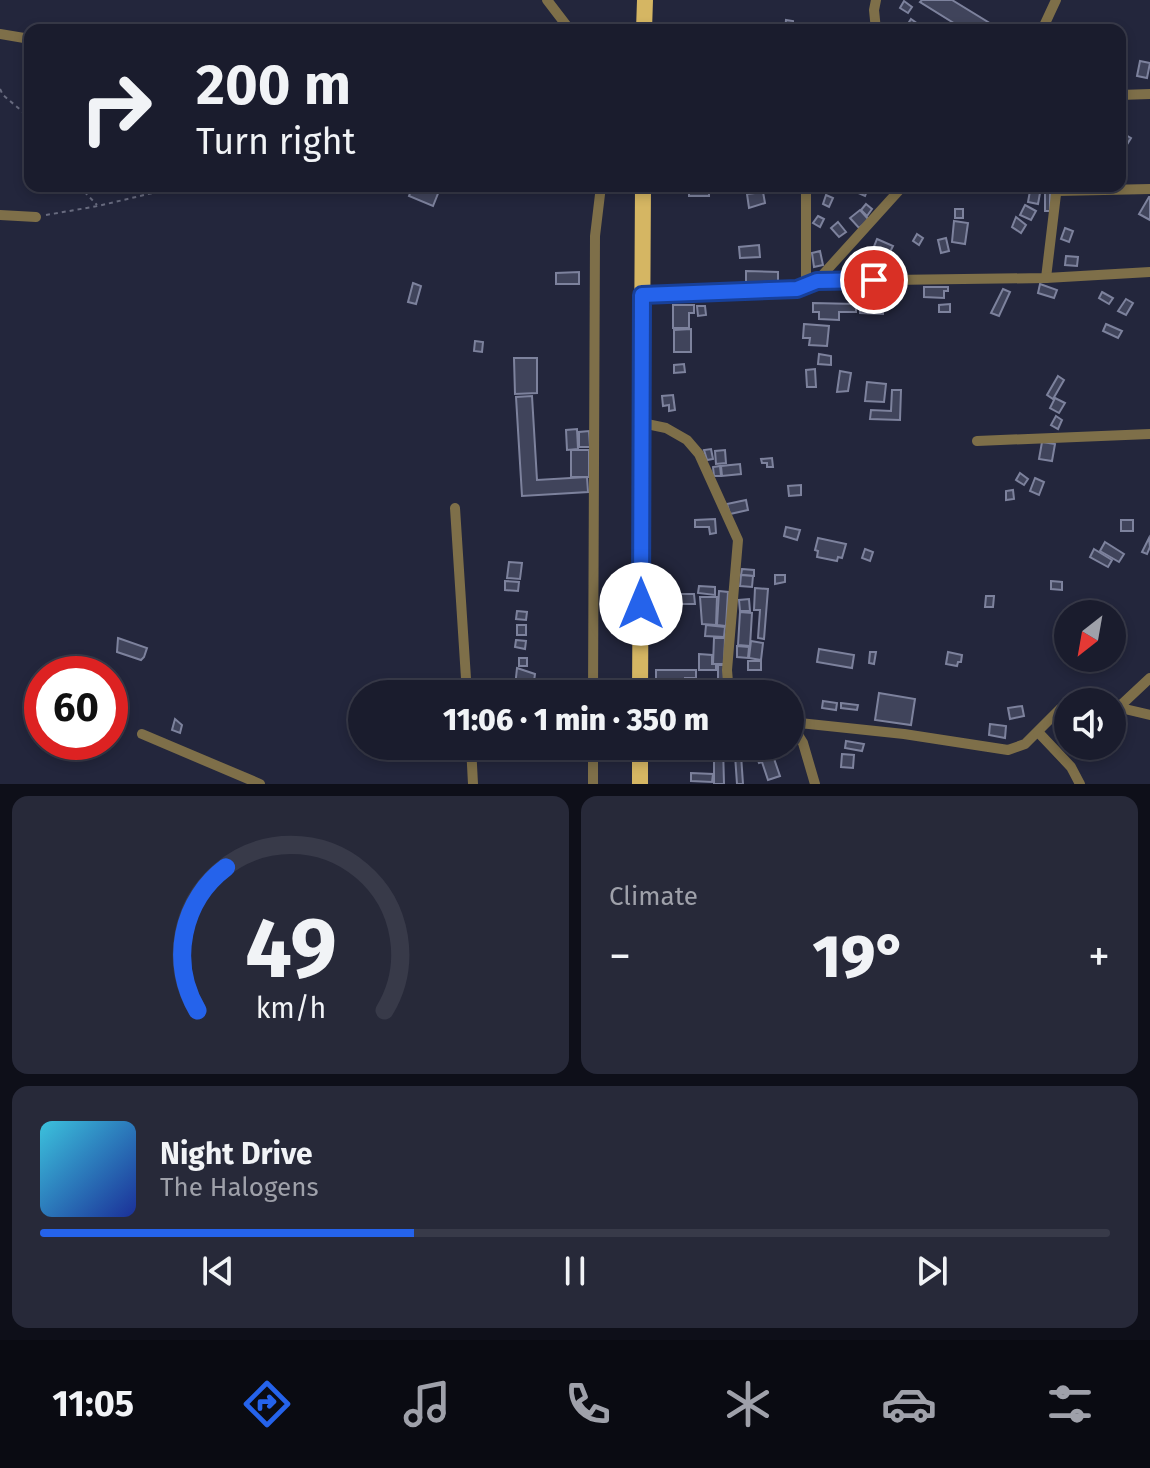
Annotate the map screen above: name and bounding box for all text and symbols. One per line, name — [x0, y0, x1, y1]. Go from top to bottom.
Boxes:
text: 200 m — [196, 52, 351, 119]
icon: right — [64, 56, 168, 160]
text: Turn right — [196, 120, 356, 164]
pin — [840, 246, 908, 314]
icon: arrive — [852, 258, 896, 302]
position arrow — [599, 562, 683, 646]
north arrow — [1054, 600, 1126, 672]
map controls — [1054, 600, 1126, 760]
speed limit sign: 60 — [24, 656, 128, 760]
button: sound — [1054, 688, 1126, 760]
text: 11:06 · 1 min · 350 m — [443, 702, 709, 738]
text: Climate — [609, 881, 698, 912]
text: 49 — [245, 899, 336, 999]
text: 19° — [813, 921, 906, 993]
text: − — [609, 930, 631, 983]
text: + — [1088, 930, 1110, 983]
text: km/h — [255, 991, 326, 1026]
text: Night Drive — [160, 1136, 313, 1172]
text: The Halogens — [160, 1172, 319, 1203]
icon: previous — [196, 1249, 240, 1293]
icon: pause — [553, 1249, 597, 1293]
icon: next — [910, 1249, 954, 1293]
icon: directions — [239, 1376, 295, 1432]
icon: music — [399, 1376, 455, 1432]
icon: phone — [560, 1376, 616, 1432]
icon: climate — [720, 1376, 776, 1432]
icon: car — [881, 1376, 937, 1432]
icon: filters — [1042, 1376, 1098, 1432]
text: 11:05 — [52, 1382, 134, 1426]

